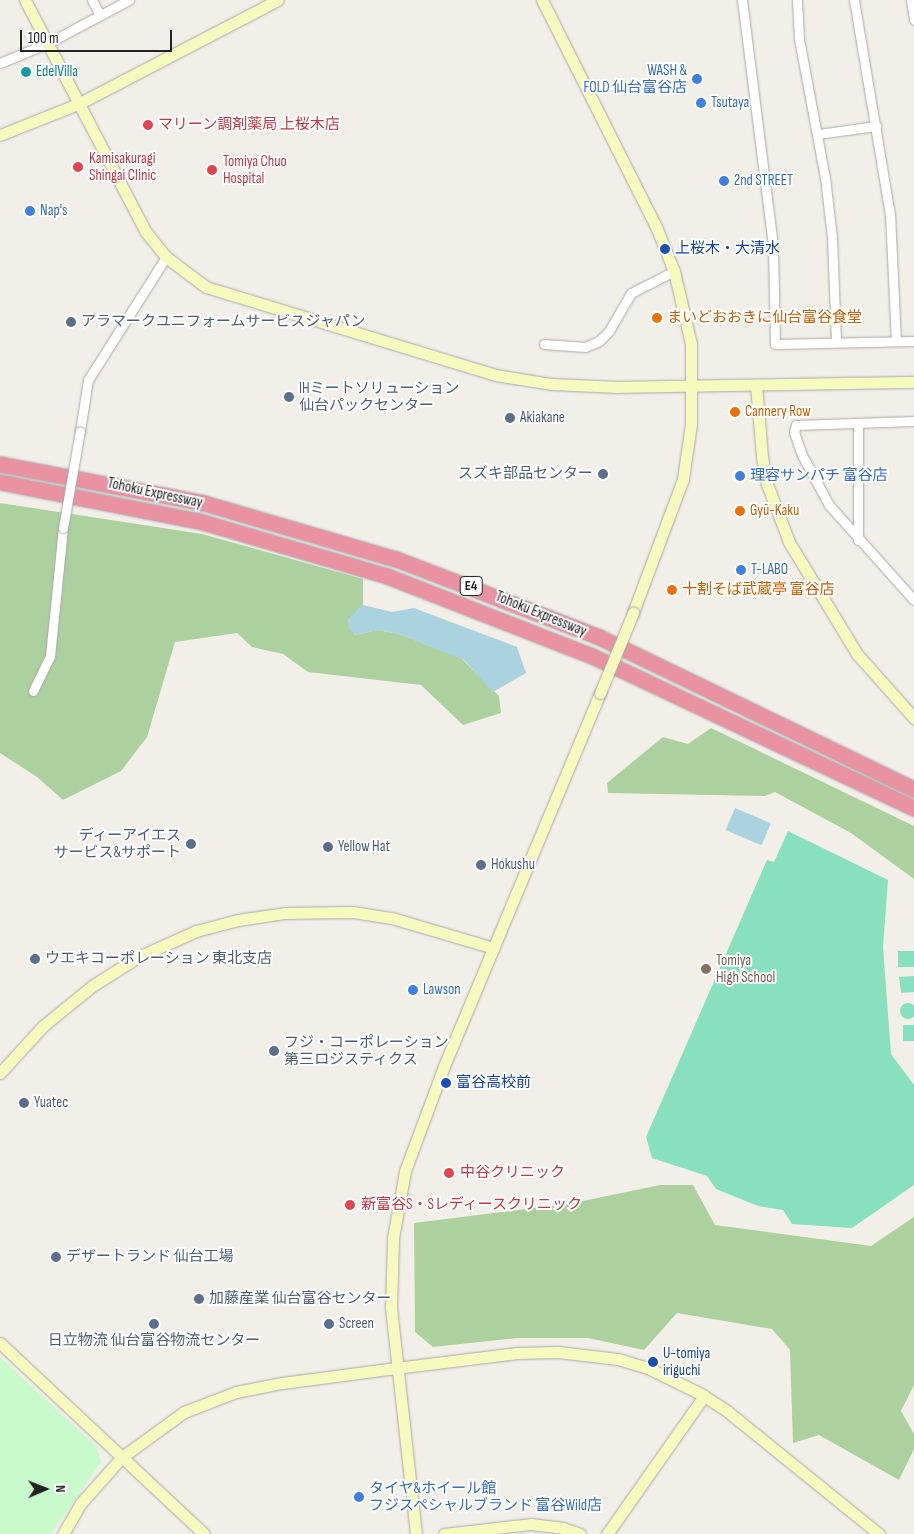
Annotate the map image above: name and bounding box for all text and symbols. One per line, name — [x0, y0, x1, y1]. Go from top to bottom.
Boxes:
scale bar — [22, 20, 175, 52]
text: 100 m — [28, 29, 59, 48]
place label: WASH & FOLD 仙台富谷店 — [584, 61, 687, 96]
place label: EdelVilla — [36, 63, 78, 81]
marker: EdelVilla — [20, 66, 32, 78]
marker: WASH & FOLD 仙台富谷店 — [691, 73, 703, 85]
place label: Tsutaya — [711, 94, 749, 112]
marker: Tsutaya — [695, 97, 707, 109]
place label: マリーン調剤薬局 上桜木店 — [158, 116, 340, 134]
marker: マリーン調剤薬局 上桜木店 — [142, 119, 154, 131]
place label: Kamisakuragi Shingai Clinic — [89, 149, 156, 184]
place label: Tomiya Chuo Hospital — [223, 152, 287, 187]
marker: Kamisakuragi Shingai Clinic — [71, 160, 85, 174]
marker: Tomiya Chuo Hospital — [205, 163, 219, 177]
place label: 2nd STREET — [734, 172, 793, 190]
marker: 2nd STREET — [718, 175, 730, 187]
place label: Nap's — [40, 202, 67, 220]
marker: Nap's — [24, 205, 36, 217]
place label: 上桜木・大清水 — [675, 240, 780, 258]
marker: 上桜木・大清水 — [659, 243, 671, 255]
place label: まいどおおきに仙台富谷食堂 — [667, 309, 862, 327]
marker: まいどおおきに仙台富谷食堂 — [651, 312, 663, 324]
place label: アラマークユニフォームサービスジャパン — [81, 313, 366, 331]
marker: アラマークユニフォームサービスジャパン — [65, 316, 77, 328]
place label: IHミートソリューション 仙台パックセンター — [299, 379, 460, 414]
marker: IHミートソリューション 仙台パックセンター — [283, 391, 295, 403]
place label: Cannery Row — [745, 403, 811, 421]
marker: Cannery Row — [729, 406, 741, 418]
place label: Akiakane — [520, 409, 565, 427]
marker: Akiakane — [504, 412, 516, 424]
place label: スズキ部品センター — [458, 465, 593, 483]
place label: 理容サンパチ 富谷店 — [750, 467, 887, 485]
marker: スズキ部品センター — [597, 468, 609, 480]
marker: 理容サンパチ 富谷店 — [734, 470, 746, 482]
street label: Tohoku Expressway — [106, 474, 204, 512]
place label: Gyū-Kaku — [750, 502, 799, 520]
marker: Gyū-Kaku — [734, 505, 746, 517]
place label: T-LABO — [751, 561, 788, 579]
marker: T-LABO — [735, 564, 747, 576]
road number: E4 — [458, 574, 484, 598]
place label: 十割そば武蔵亭 富谷店 — [682, 581, 834, 599]
marker: 十割そば武蔵亭 富谷店 — [666, 584, 678, 596]
street label: Tohoku Expressway — [493, 588, 589, 640]
place label: ディーアイエス サービス&サポート — [53, 826, 181, 861]
marker: ディーアイエス サービス&サポート — [185, 838, 197, 850]
place label: Yellow Hat — [338, 838, 390, 856]
marker: Yellow Hat — [322, 841, 334, 853]
place label: Hokushu — [491, 856, 535, 874]
marker: Hokushu — [475, 859, 487, 871]
place label: ウエキコーポレーション 東北支店 — [45, 950, 272, 968]
place label: Tomiya High School — [716, 951, 775, 986]
marker: ウエキコーポレーション 東北支店 — [29, 953, 41, 965]
marker: Tomiya High School — [700, 963, 712, 975]
place label: Lawson — [423, 981, 461, 999]
marker: Lawson — [407, 984, 419, 996]
place label: フジ・コーポレーション 第三ロジスティクス — [284, 1033, 449, 1068]
marker: フジ・コーポレーション 第三ロジスティクス — [268, 1045, 280, 1057]
place label: 富谷高校前 — [456, 1074, 531, 1092]
marker: 富谷高校前 — [440, 1077, 452, 1089]
place label: Yuatec — [34, 1094, 68, 1112]
marker: Yuatec — [18, 1097, 30, 1109]
place label: 中谷クリニック — [460, 1164, 565, 1182]
marker: 中谷クリニック — [442, 1166, 456, 1180]
place label: 新富谷S・Sレディースクリニック — [361, 1196, 584, 1214]
marker: 新富谷S・Sレディースクリニック — [343, 1198, 357, 1212]
place label: デザートランド 仙台工場 — [66, 1248, 233, 1266]
marker: デザートランド 仙台工場 — [50, 1251, 62, 1263]
place label: 加藤産業 仙台富谷センター — [209, 1290, 391, 1308]
marker: 加藤産業 仙台富谷センター — [193, 1293, 205, 1305]
place label: Screen — [339, 1315, 374, 1333]
marker: 日立物流 仙台富谷物流センター — [148, 1318, 160, 1330]
marker: Screen — [323, 1318, 335, 1330]
place label: 日立物流 仙台富谷物流センター — [48, 1332, 260, 1350]
place label: U-tomiya iriguchi — [663, 1344, 710, 1379]
marker: U-tomiya iriguchi — [647, 1356, 659, 1368]
north arrow — [20, 1464, 70, 1514]
place label: タイヤ&ホイール館 フジスペシャルブランド 富谷Wild店 — [369, 1479, 603, 1514]
text: N — [52, 1485, 69, 1493]
marker: タイヤ&ホイール館 フジスペシャルブランド 富谷Wild店 — [353, 1491, 365, 1503]

